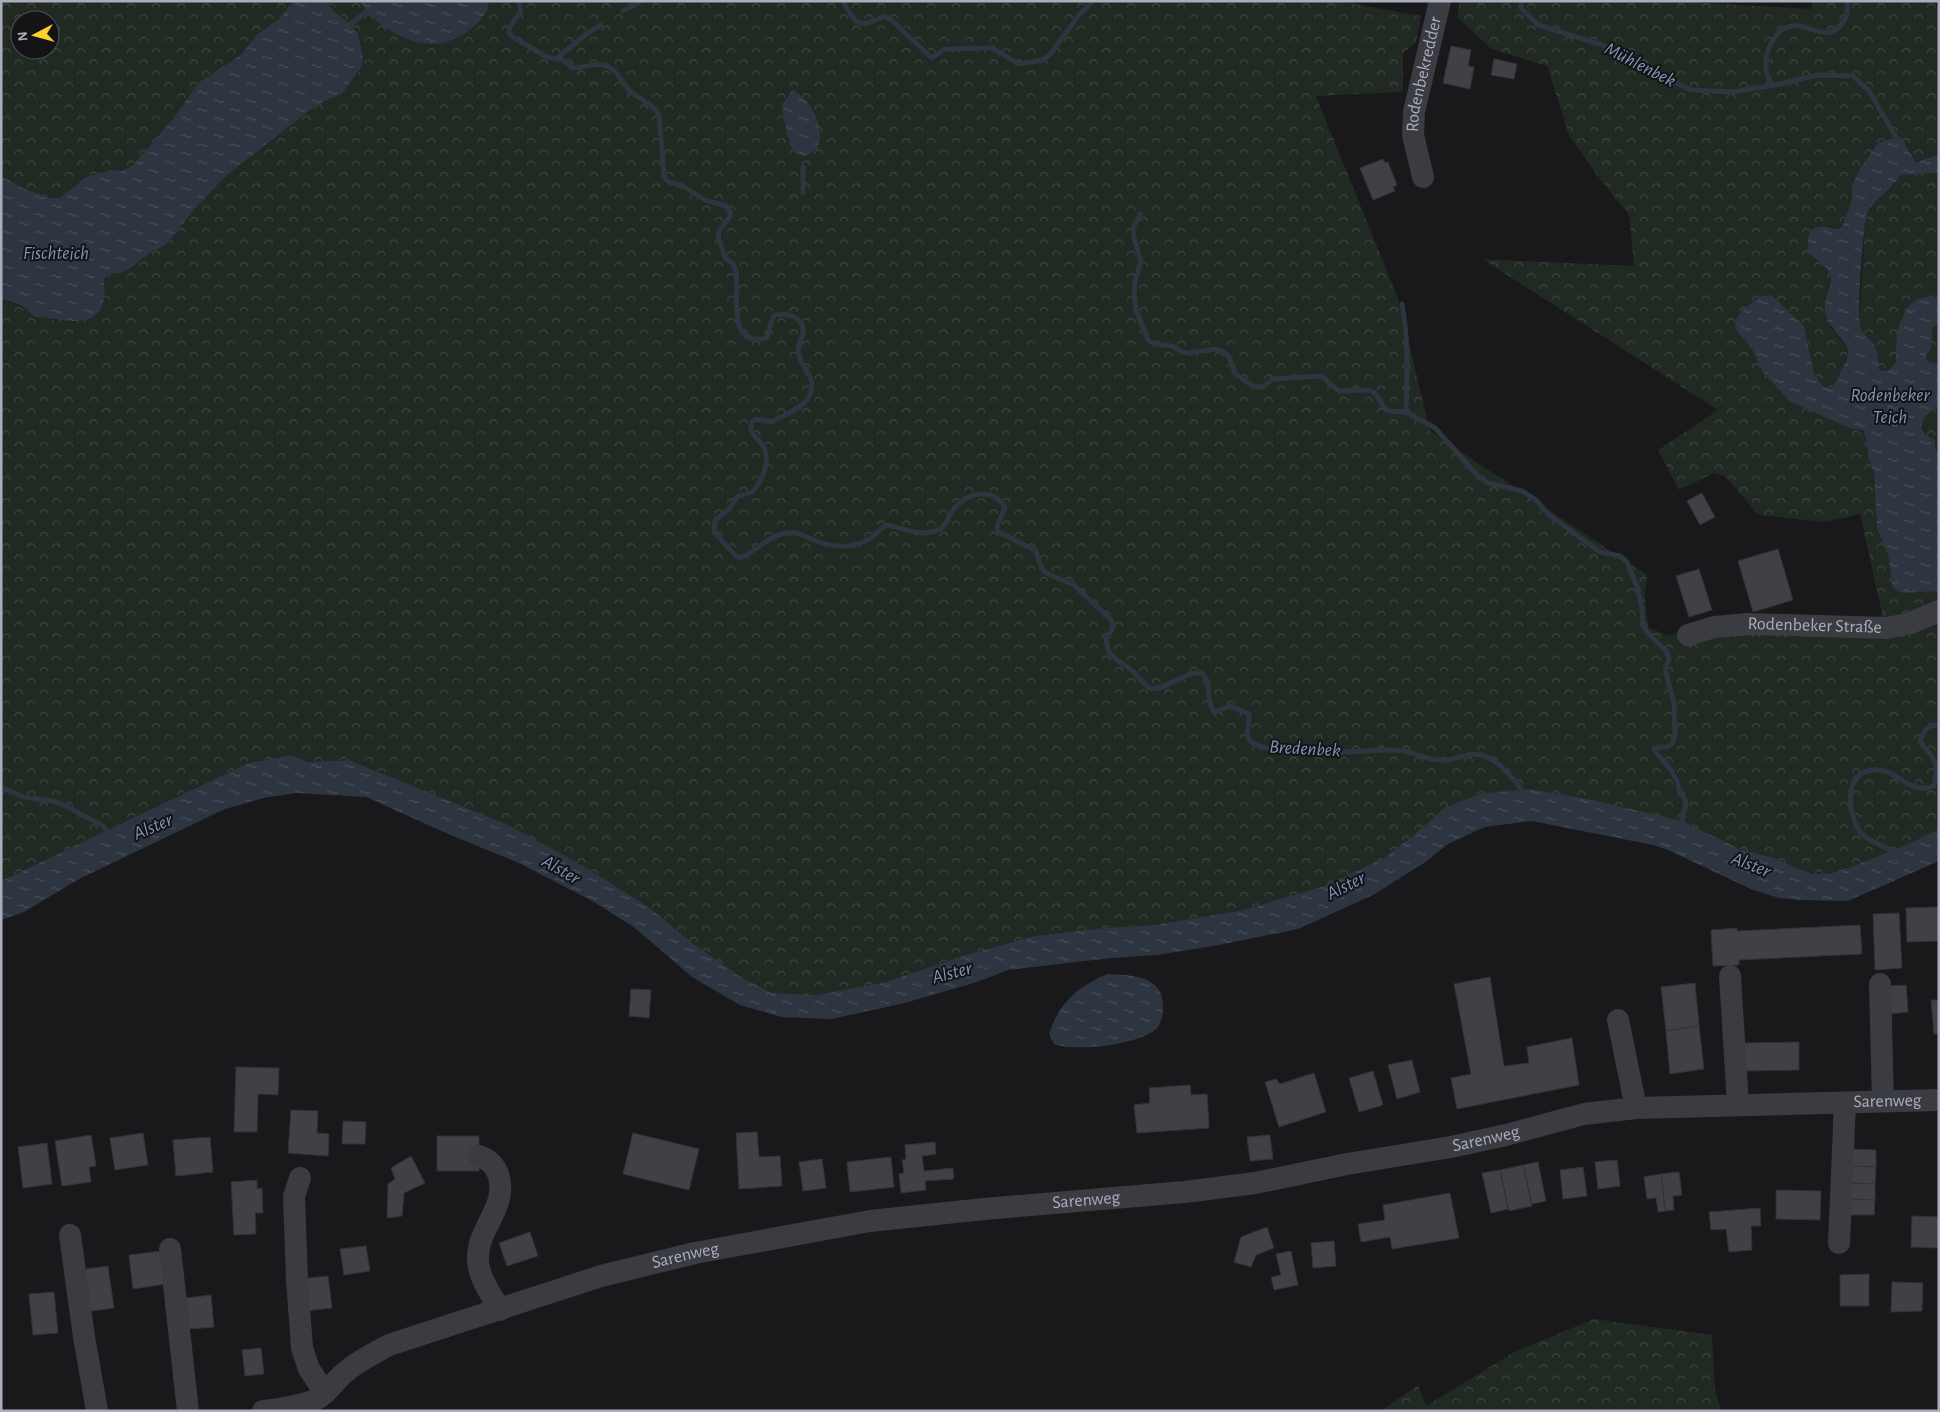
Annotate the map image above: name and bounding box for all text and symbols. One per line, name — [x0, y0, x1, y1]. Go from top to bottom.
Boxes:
north arrow — [10, 10, 60, 60]
street label: Rodenbekredder — [1404, 15, 1445, 132]
text: N — [16, 31, 31, 42]
water label: Mühlenbek — [1601, 39, 1679, 91]
water label: Fischteich — [23, 244, 89, 263]
water label: Rodenbeker Teich — [1850, 386, 1930, 427]
street label: Rodenbeker Straße — [1747, 615, 1882, 637]
water label: Bredenbek — [1269, 738, 1341, 760]
water label: Alster — [130, 810, 176, 844]
water label: Alster — [1728, 849, 1774, 881]
water label: Alster — [538, 851, 584, 889]
water label: Alster — [1323, 868, 1369, 904]
water label: Alster — [929, 958, 975, 988]
street label: Sarenweg — [1853, 1091, 1922, 1111]
street label: Sarenweg — [1451, 1123, 1522, 1155]
street label: Sarenweg — [1051, 1188, 1121, 1212]
street label: Sarenweg — [650, 1240, 721, 1272]

